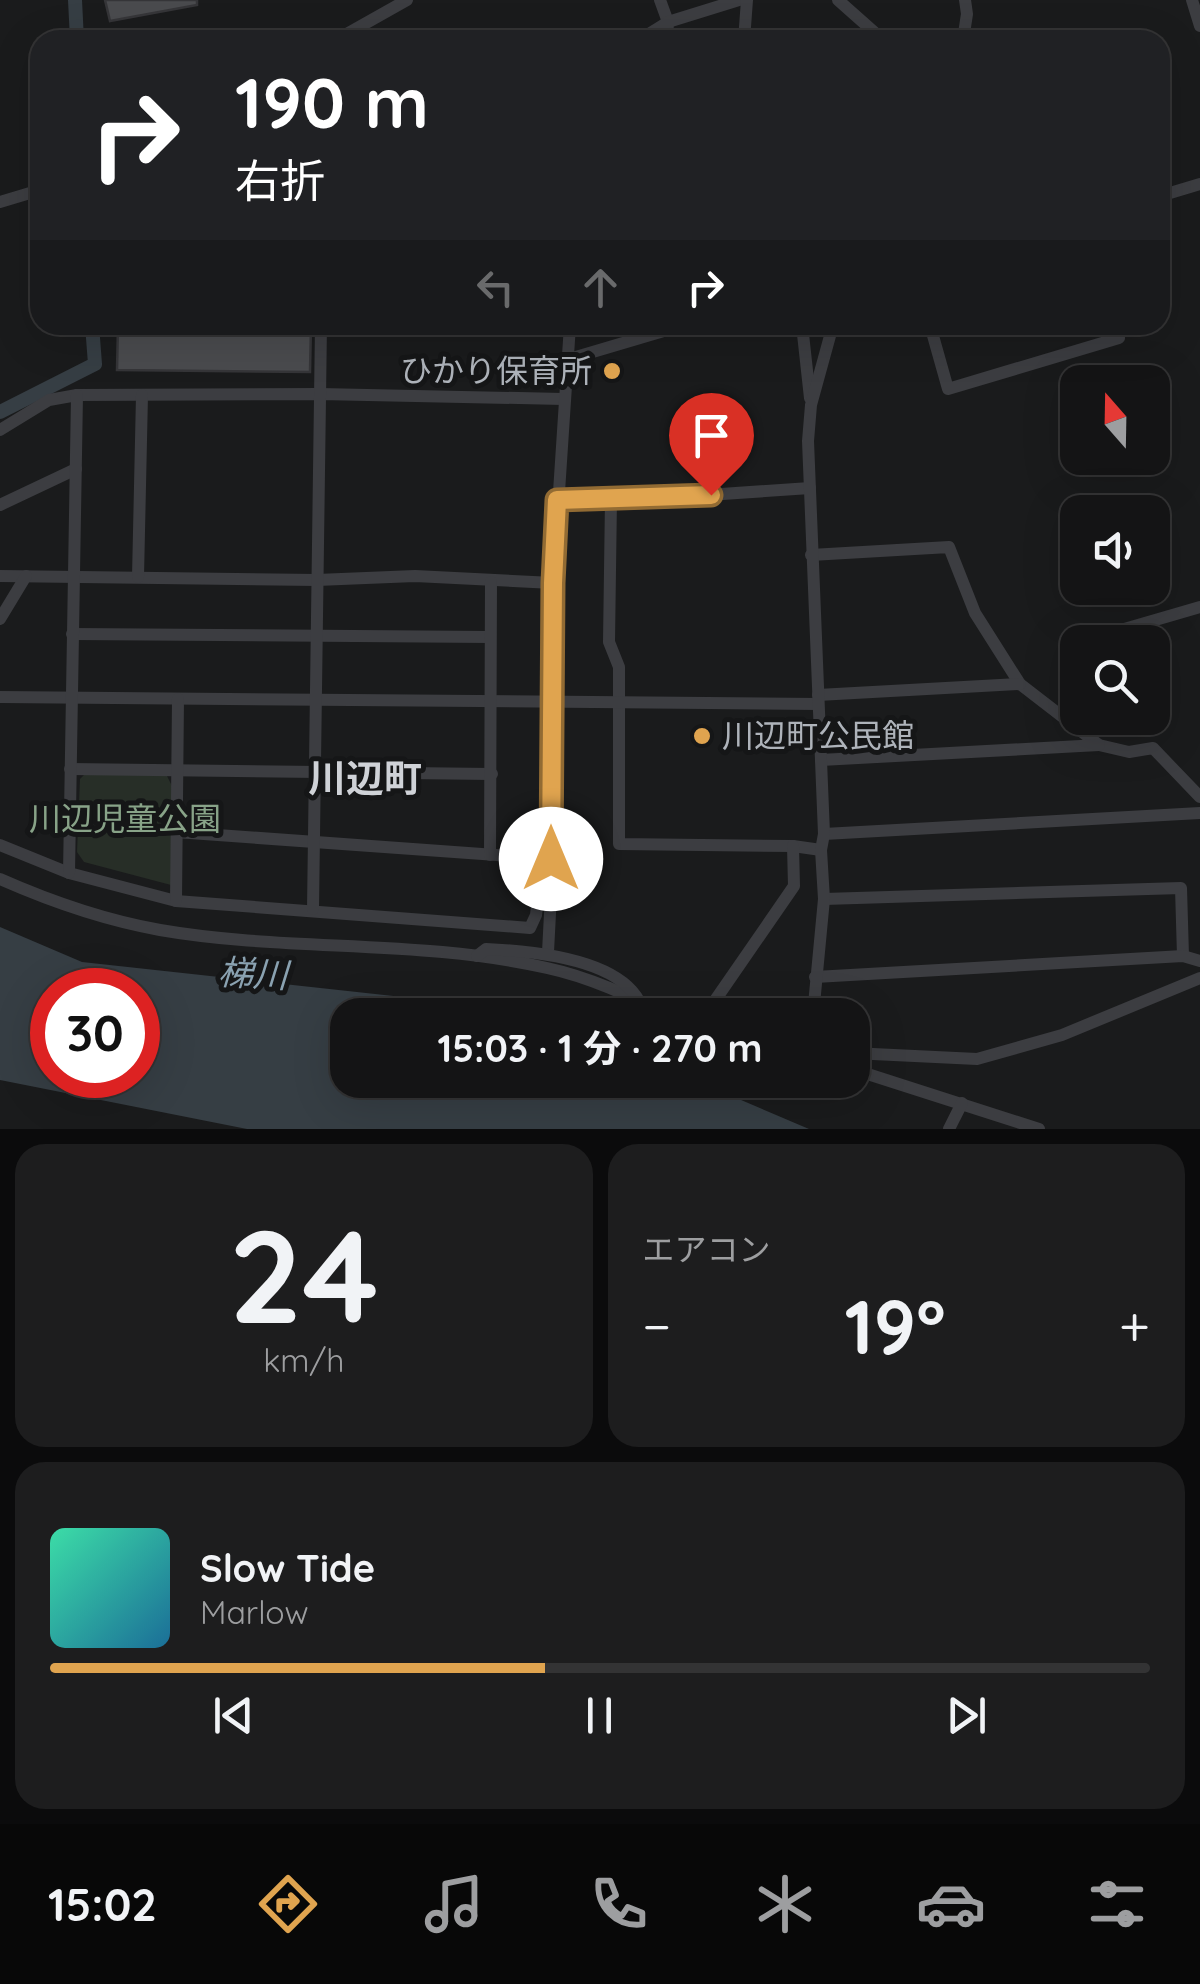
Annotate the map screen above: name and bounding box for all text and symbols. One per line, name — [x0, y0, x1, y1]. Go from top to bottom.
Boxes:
text: 190 m — [235, 58, 429, 146]
icon: right — [70, 70, 200, 200]
text: 右折 — [235, 152, 325, 208]
icon: left — [468, 260, 523, 315]
icon: ahead — [573, 260, 628, 315]
icon: right — [678, 260, 733, 315]
place label: ひかり保育所 — [400, 350, 592, 390]
marker: ひかり保育所 — [601, 360, 623, 382]
north arrow — [1060, 365, 1170, 475]
map controls — [1060, 365, 1170, 735]
pin — [669, 393, 754, 496]
icon: arrive — [684, 408, 739, 463]
button: sound — [1060, 495, 1170, 605]
button: search — [1060, 625, 1170, 735]
place label: 川辺町公民館 — [722, 715, 914, 755]
marker: 川辺町公民館 — [691, 725, 713, 747]
district label: 川辺町 — [308, 754, 422, 802]
park label: 川辺児童公園 — [29, 798, 221, 838]
position arrow — [499, 807, 603, 911]
water label: 梯川 — [217, 949, 293, 997]
speed limit sign: 30 — [30, 968, 160, 1098]
text: 15:03 · 1 分 · 270 m — [437, 1024, 763, 1072]
text: 24 — [229, 1193, 379, 1356]
text: エアコン — [643, 1229, 771, 1269]
text: 19° — [844, 1279, 946, 1373]
text: − — [643, 1291, 671, 1360]
text: + — [1119, 1291, 1150, 1360]
text: km/h — [263, 1340, 344, 1380]
text: Slow Tide — [200, 1544, 375, 1592]
text: Marlow — [200, 1592, 309, 1632]
icon: previous — [206, 1688, 261, 1743]
icon: pause — [572, 1688, 627, 1743]
icon: next — [939, 1688, 994, 1743]
icon: directions — [253, 1869, 323, 1939]
icon: music — [419, 1869, 489, 1939]
icon: phone — [584, 1869, 654, 1939]
icon: climate — [750, 1869, 820, 1939]
icon: car — [916, 1869, 986, 1939]
icon: filters — [1082, 1869, 1152, 1939]
text: 15:02 — [48, 1876, 157, 1932]

